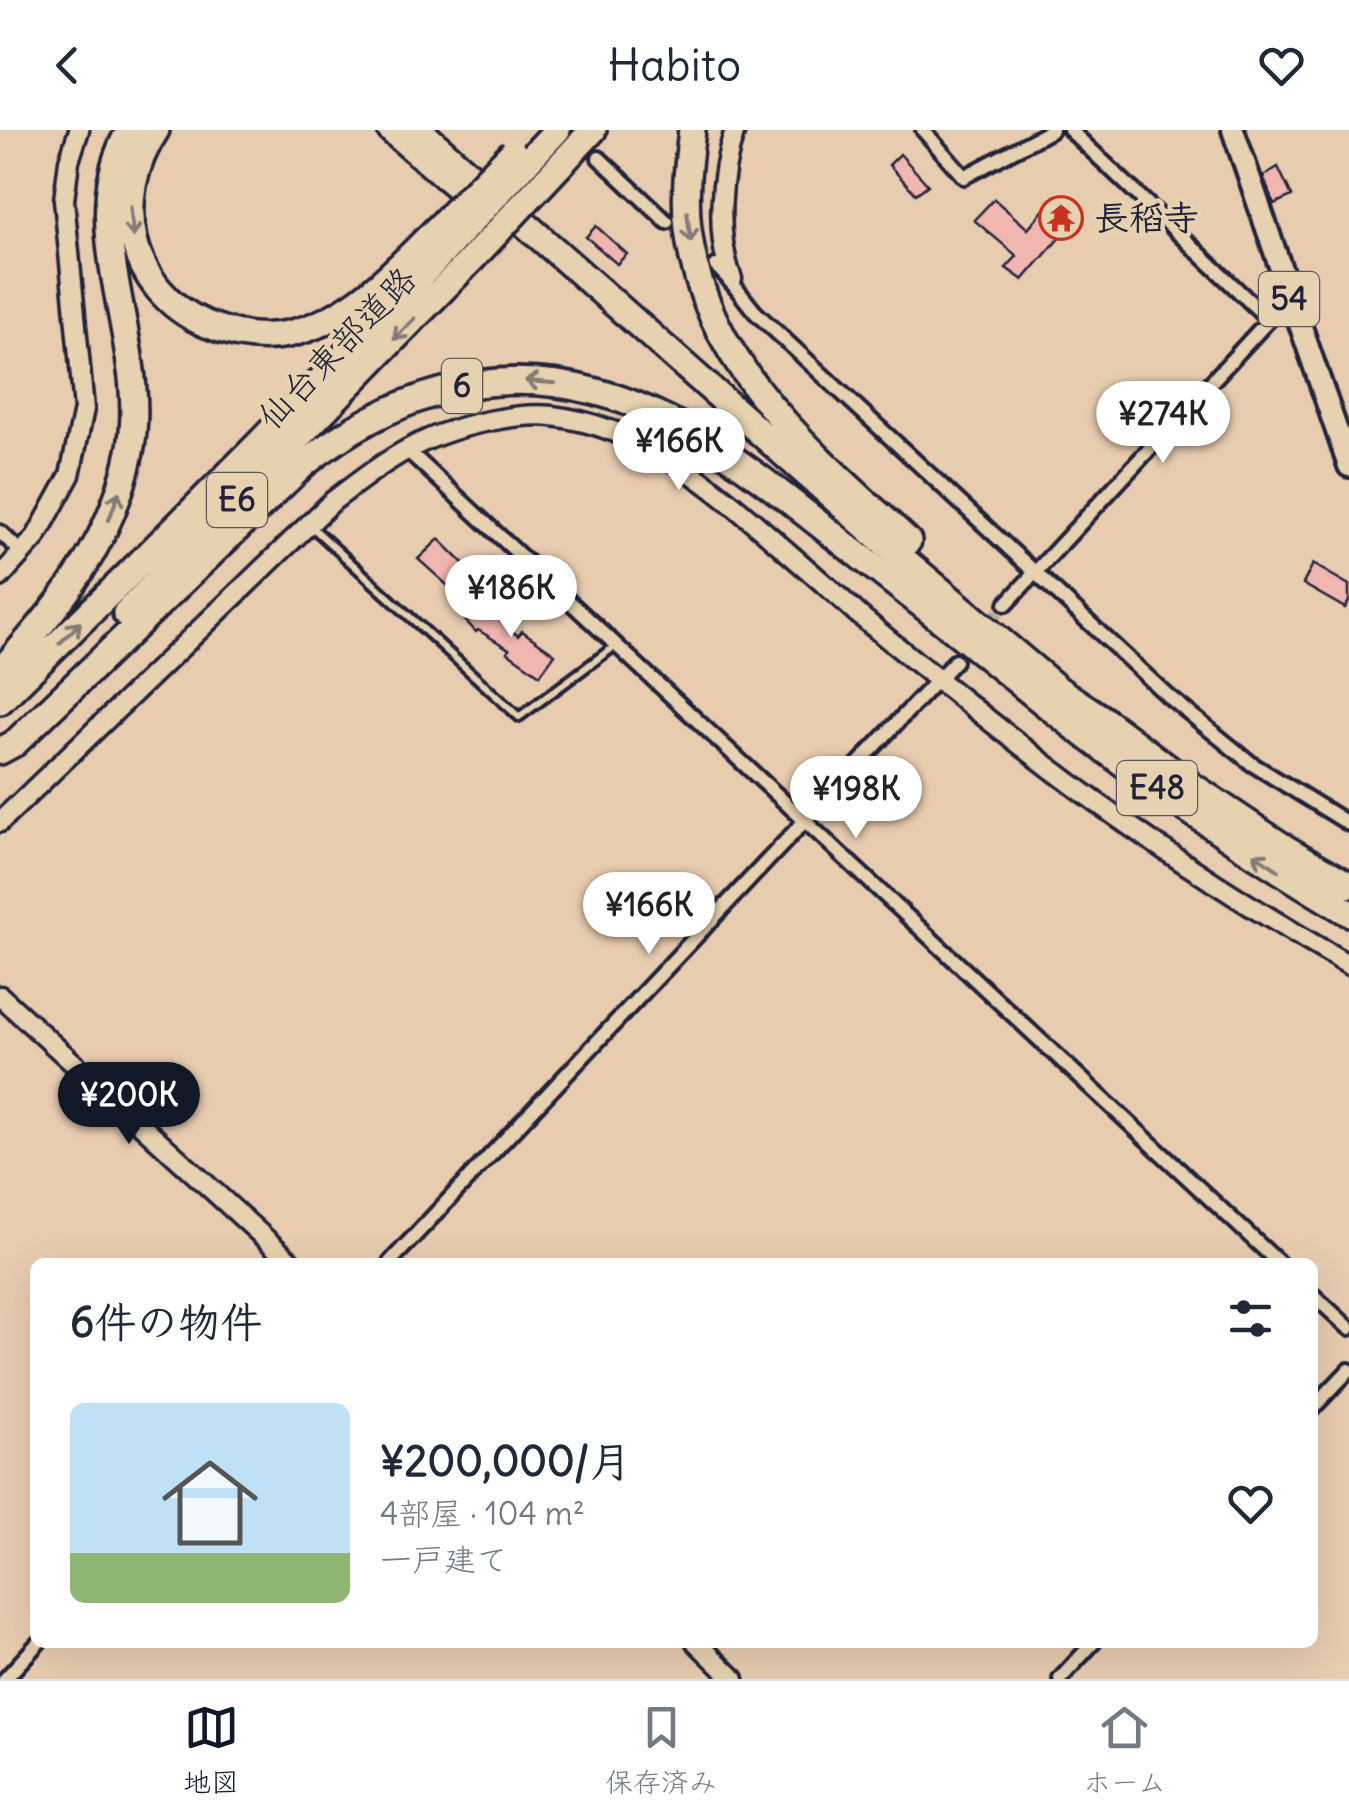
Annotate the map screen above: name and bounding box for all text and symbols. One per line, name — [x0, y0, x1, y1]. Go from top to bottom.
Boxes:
text: Habito — [608, 37, 741, 93]
icon: back — [40, 38, 95, 93]
icon: heart — [1254, 38, 1309, 93]
temple icon: 長稻寺 — [1038, 195, 1084, 241]
place label: 長稻寺 — [1094, 195, 1199, 239]
one-way arrow — [122, 205, 141, 237]
one-way arrow — [680, 210, 699, 243]
street label: 仙台東部道路 — [248, 256, 425, 438]
road number: 54 — [1259, 272, 1319, 326]
one-way arrow — [392, 317, 416, 341]
road number: 6 — [442, 359, 482, 413]
one-way arrow — [524, 373, 557, 392]
pin: ¥274K — [1093, 381, 1233, 466]
text: ¥274K — [1118, 393, 1208, 434]
pin: ¥166K — [609, 408, 749, 493]
text: ¥166K — [635, 420, 723, 461]
road number: E6 — [207, 473, 267, 527]
one-way arrow — [106, 490, 124, 522]
pin: ¥186K — [441, 555, 581, 640]
text: ¥186K — [467, 567, 555, 608]
one-way arrow — [57, 621, 81, 645]
pin: ¥198K — [786, 756, 926, 841]
road number: E48 — [1117, 761, 1197, 815]
text: ¥198K — [812, 768, 900, 809]
one-way arrow — [1252, 852, 1280, 873]
pin: ¥166K — [579, 872, 719, 957]
text: ¥166K — [605, 884, 693, 925]
pin: ¥200K — [59, 1062, 199, 1147]
text: ¥200K — [80, 1074, 178, 1115]
icon: filters — [1223, 1291, 1278, 1346]
text: 6件の物件 — [70, 1296, 262, 1348]
text: ¥200,000/月 — [380, 1435, 631, 1487]
icon: home — [150, 1443, 270, 1563]
icon: heart — [1223, 1476, 1278, 1531]
text: 4部屋 · 104 m² — [380, 1493, 585, 1534]
text: 一戸建て — [380, 1539, 508, 1580]
tab: 地図 — [183, 1700, 239, 1800]
tab: 保存済み — [605, 1700, 717, 1800]
tab: ホーム — [1083, 1700, 1166, 1800]

